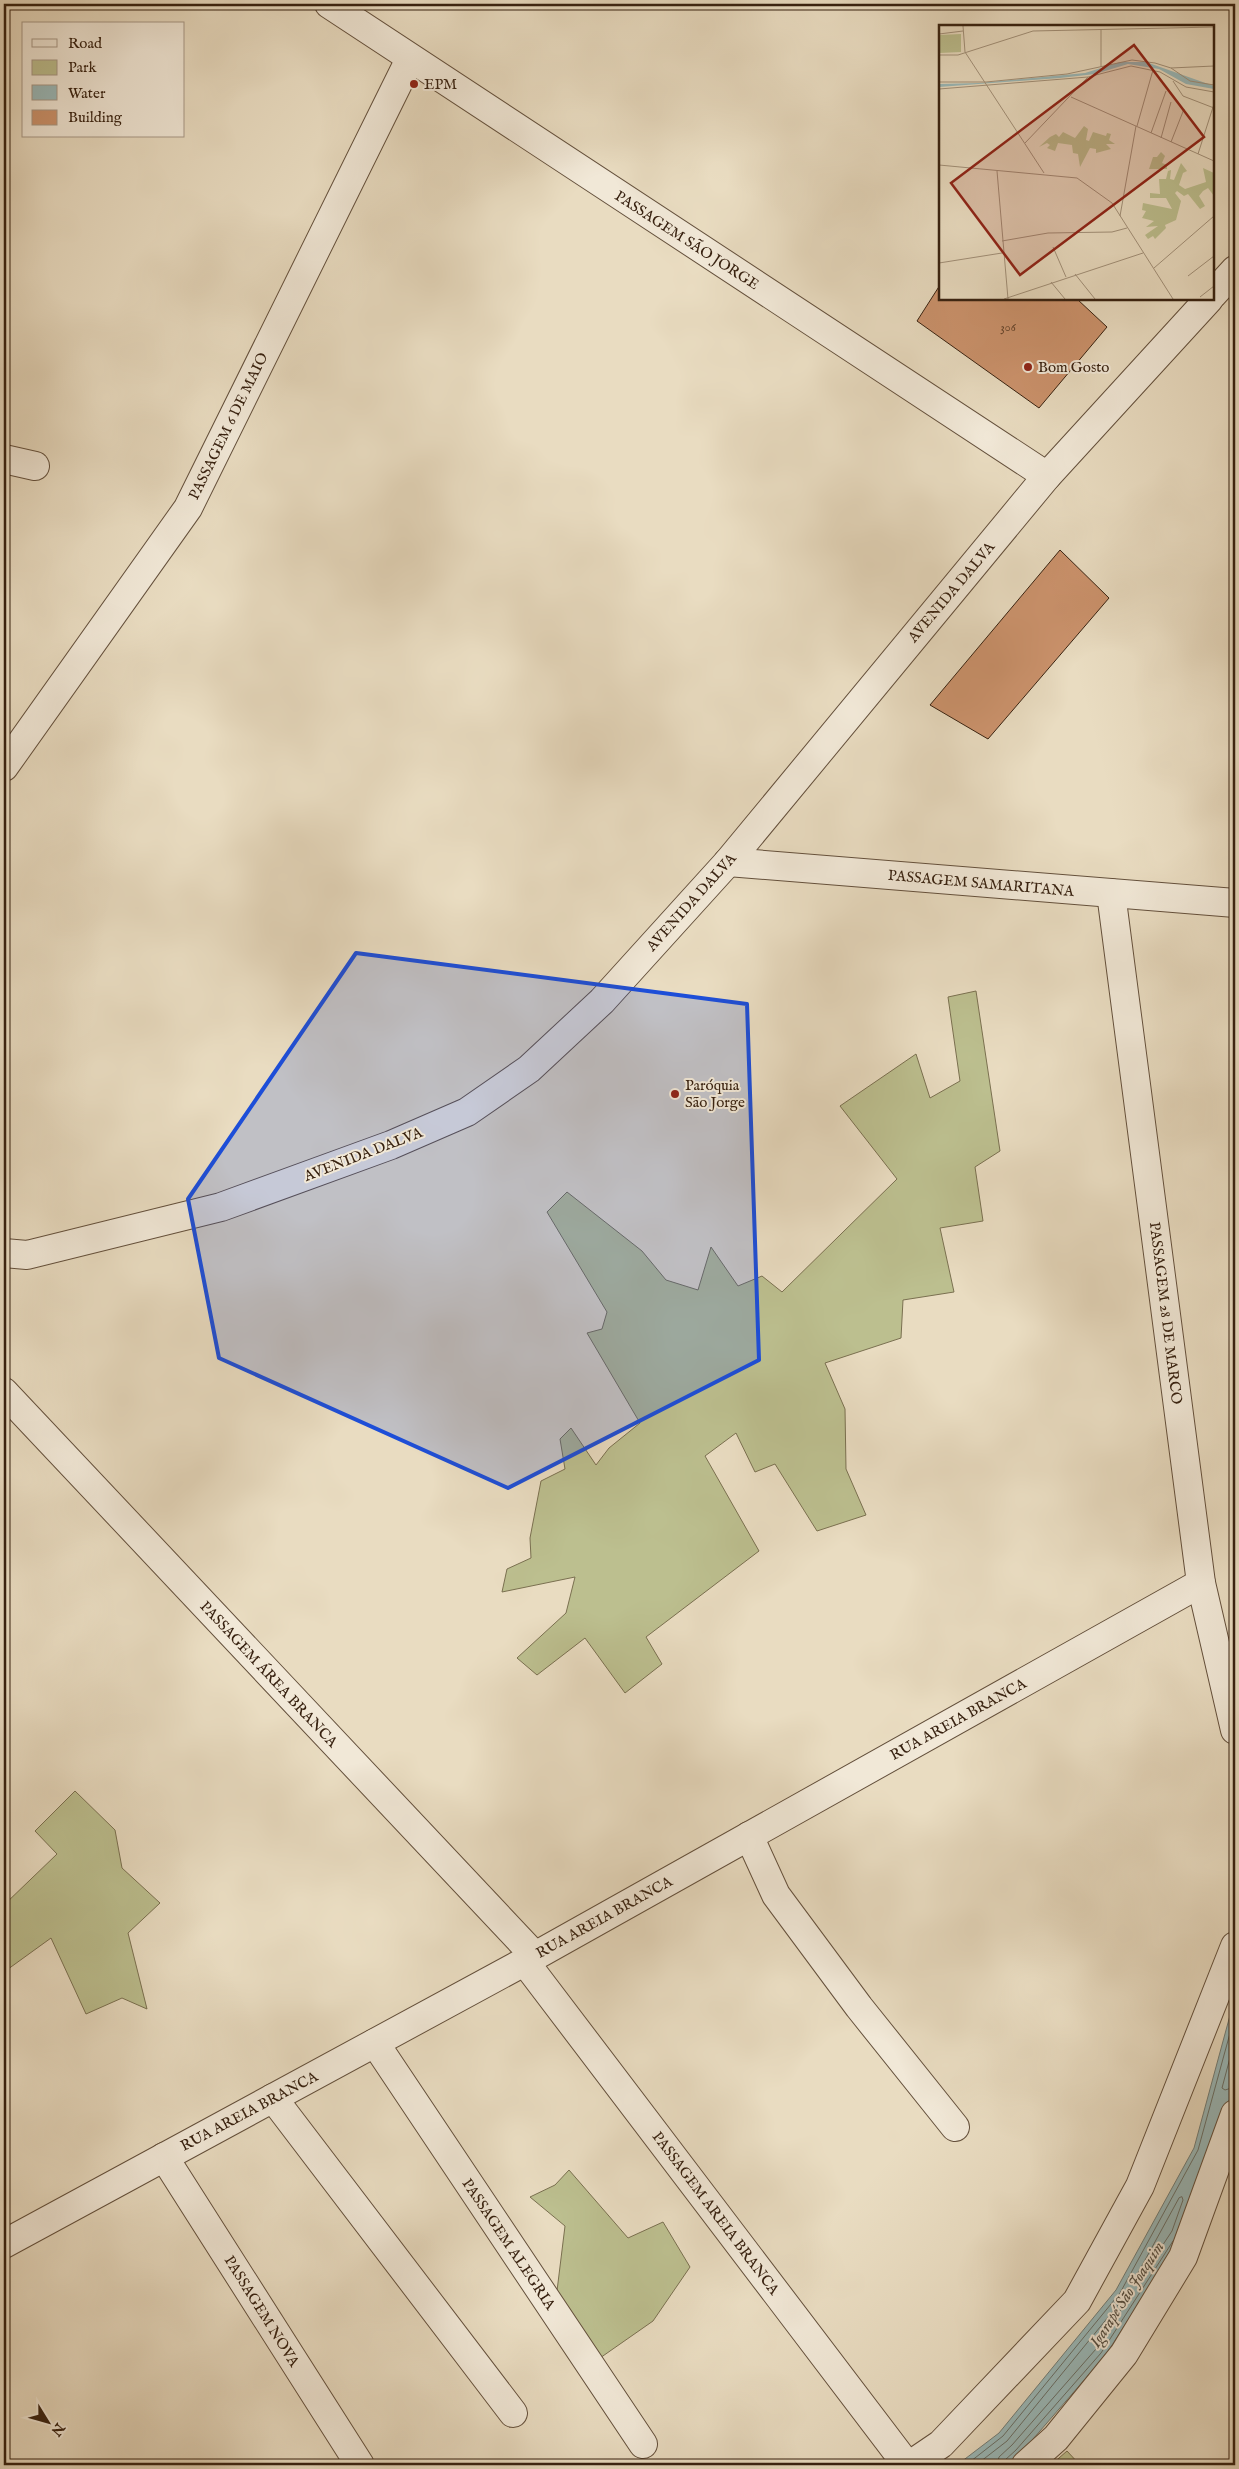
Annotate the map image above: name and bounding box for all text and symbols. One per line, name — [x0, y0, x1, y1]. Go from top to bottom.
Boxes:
legend — [22, 22, 185, 138]
inset map — [939, 25, 1214, 300]
text: Road — [68, 34, 103, 53]
text: Park — [68, 58, 98, 77]
place label: EPM — [424, 75, 457, 94]
marker: EPM — [408, 78, 420, 90]
text: Water — [68, 84, 106, 103]
text: Building — [68, 108, 123, 127]
street label: PASSAGEM SÃO JORGE — [611, 187, 762, 294]
house number: 306 — [1000, 320, 1017, 335]
street label: PASSAGEM 6 DE MAIO — [185, 349, 272, 503]
place label: Bom Gosto — [1038, 358, 1109, 377]
marker: Bom Gosto — [1022, 361, 1034, 373]
street label: AVENIDA DALVA — [903, 537, 1000, 647]
street label: AVENIDA DALVA — [642, 849, 741, 956]
street label: PASSAGEM SAMARITANA — [887, 866, 1076, 901]
place label: Paróquia São Jorge — [685, 1076, 745, 1112]
marker: Paróquia São Jorge — [669, 1088, 681, 1100]
street label: AVENIDA DALVA — [300, 1123, 426, 1186]
street label: PASSAGEM 28 DE MARCO — [1145, 1221, 1186, 1405]
street label: PASSAGEM ÁREA BRANCA — [196, 1597, 342, 1752]
street label: RUA AREIA BRANCA — [887, 1674, 1030, 1765]
street label: RUA AREIA BRANCA — [533, 1872, 676, 1963]
street label: RUA AREIA BRANCA — [177, 2067, 322, 2156]
street label: PASSAGEM AREIA BRANCA — [648, 2128, 784, 2300]
street label: PASSAGEM ALEGRIA — [458, 2175, 560, 2314]
water label: Igarapé São Joaquim — [1085, 2238, 1169, 2353]
street label: PASSAGEM NOVA — [220, 2252, 304, 2371]
north arrow — [22, 2396, 72, 2446]
text: N — [47, 2418, 69, 2439]

